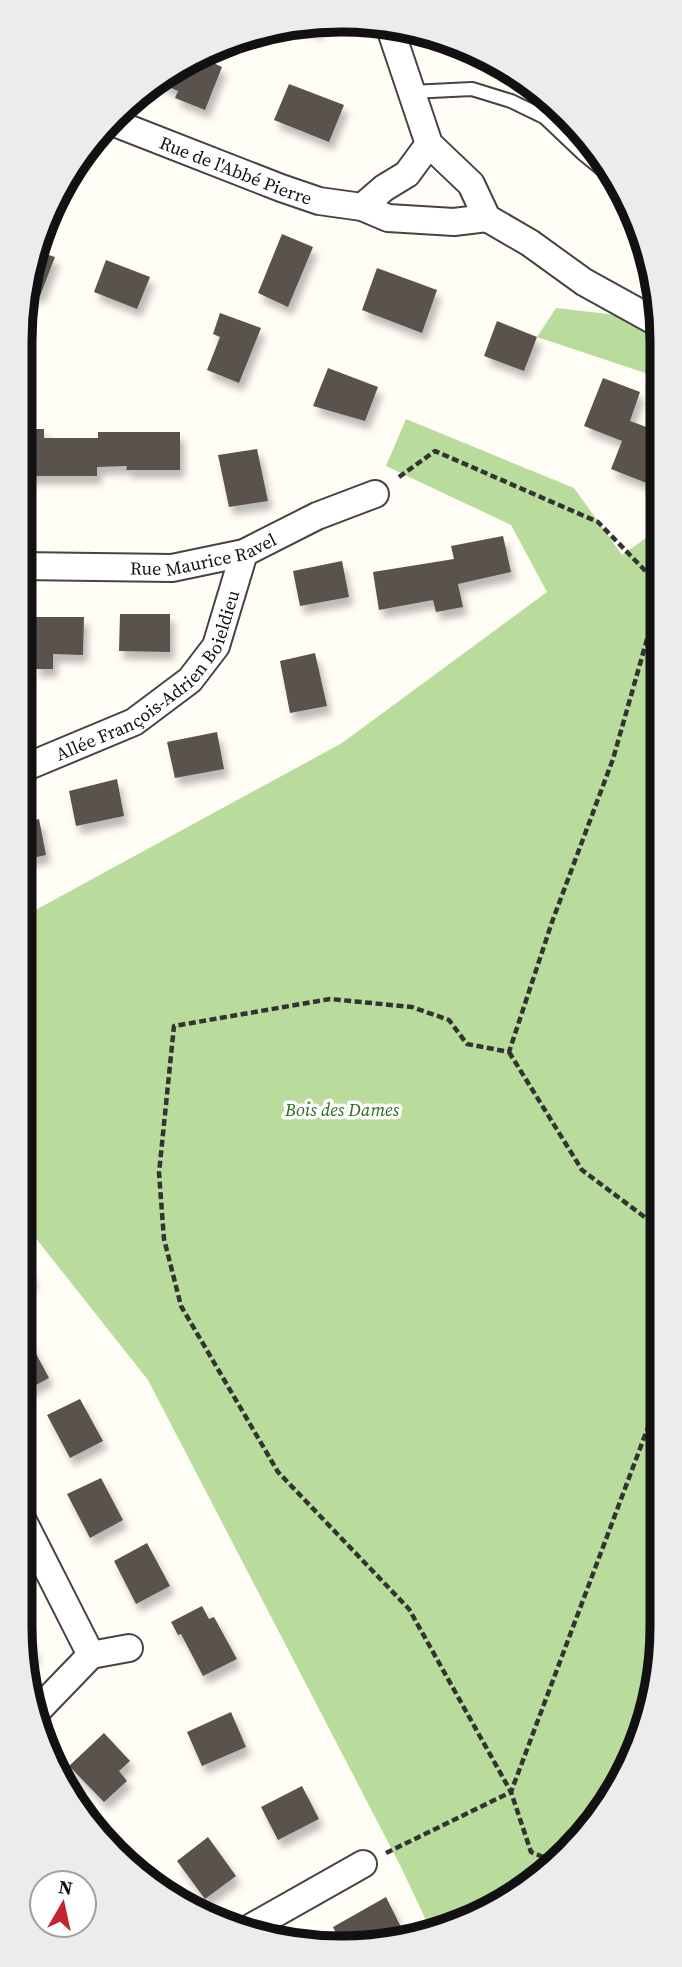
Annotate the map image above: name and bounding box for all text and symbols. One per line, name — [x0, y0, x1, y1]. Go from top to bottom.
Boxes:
street label: Rue de l'Abbé Pierre — [156, 129, 315, 210]
street label: Rue Maurice Ravel — [130, 526, 280, 582]
street label: Allée François-Adrien Boieldieu — [52, 587, 245, 766]
park label: Bois des Dames — [284, 1097, 399, 1122]
north arrow — [28, 1869, 98, 1939]
text: N — [57, 1873, 75, 1901]

